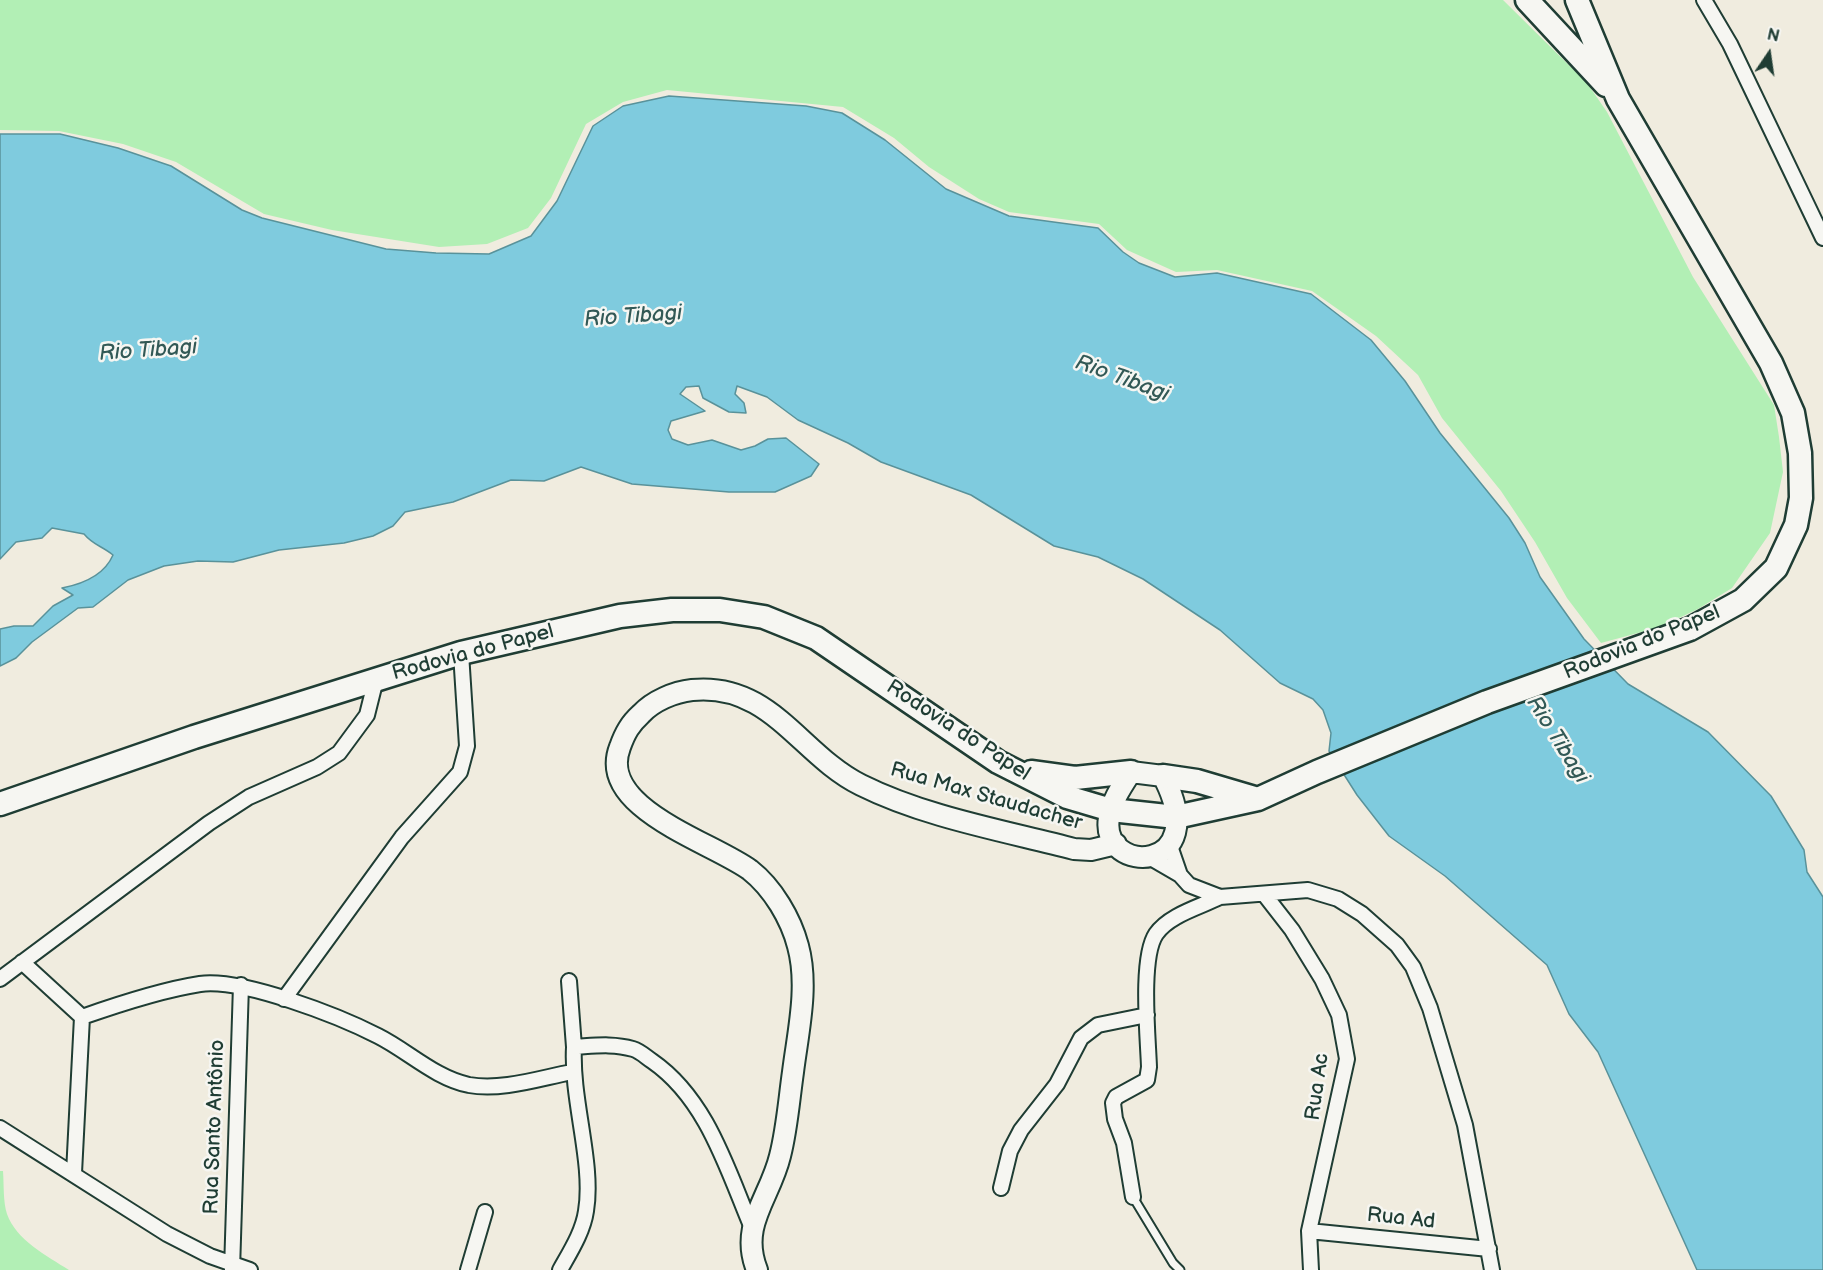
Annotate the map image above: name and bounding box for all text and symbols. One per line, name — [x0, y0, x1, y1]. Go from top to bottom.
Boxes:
north arrow — [1739, 24, 1799, 84]
text: N — [1765, 25, 1781, 47]
water label: Rio Tibagi — [583, 300, 683, 334]
water label: Rio Tibagi — [98, 334, 198, 368]
water label: Rio Tibagi — [1071, 350, 1173, 408]
street label: Rodovia do Papel — [1560, 600, 1724, 686]
street label: Rodovia do Papel — [389, 619, 557, 687]
street label: Rodovia do Papel — [881, 675, 1035, 787]
water label: Rio Tibagi — [1520, 691, 1594, 789]
street label: Rua Max Staudacher — [887, 758, 1085, 836]
street label: Rua Santo Antônio — [199, 1039, 231, 1215]
street label: Rua Ac — [1301, 1052, 1335, 1122]
street label: Rua Ad — [1366, 1203, 1436, 1235]

